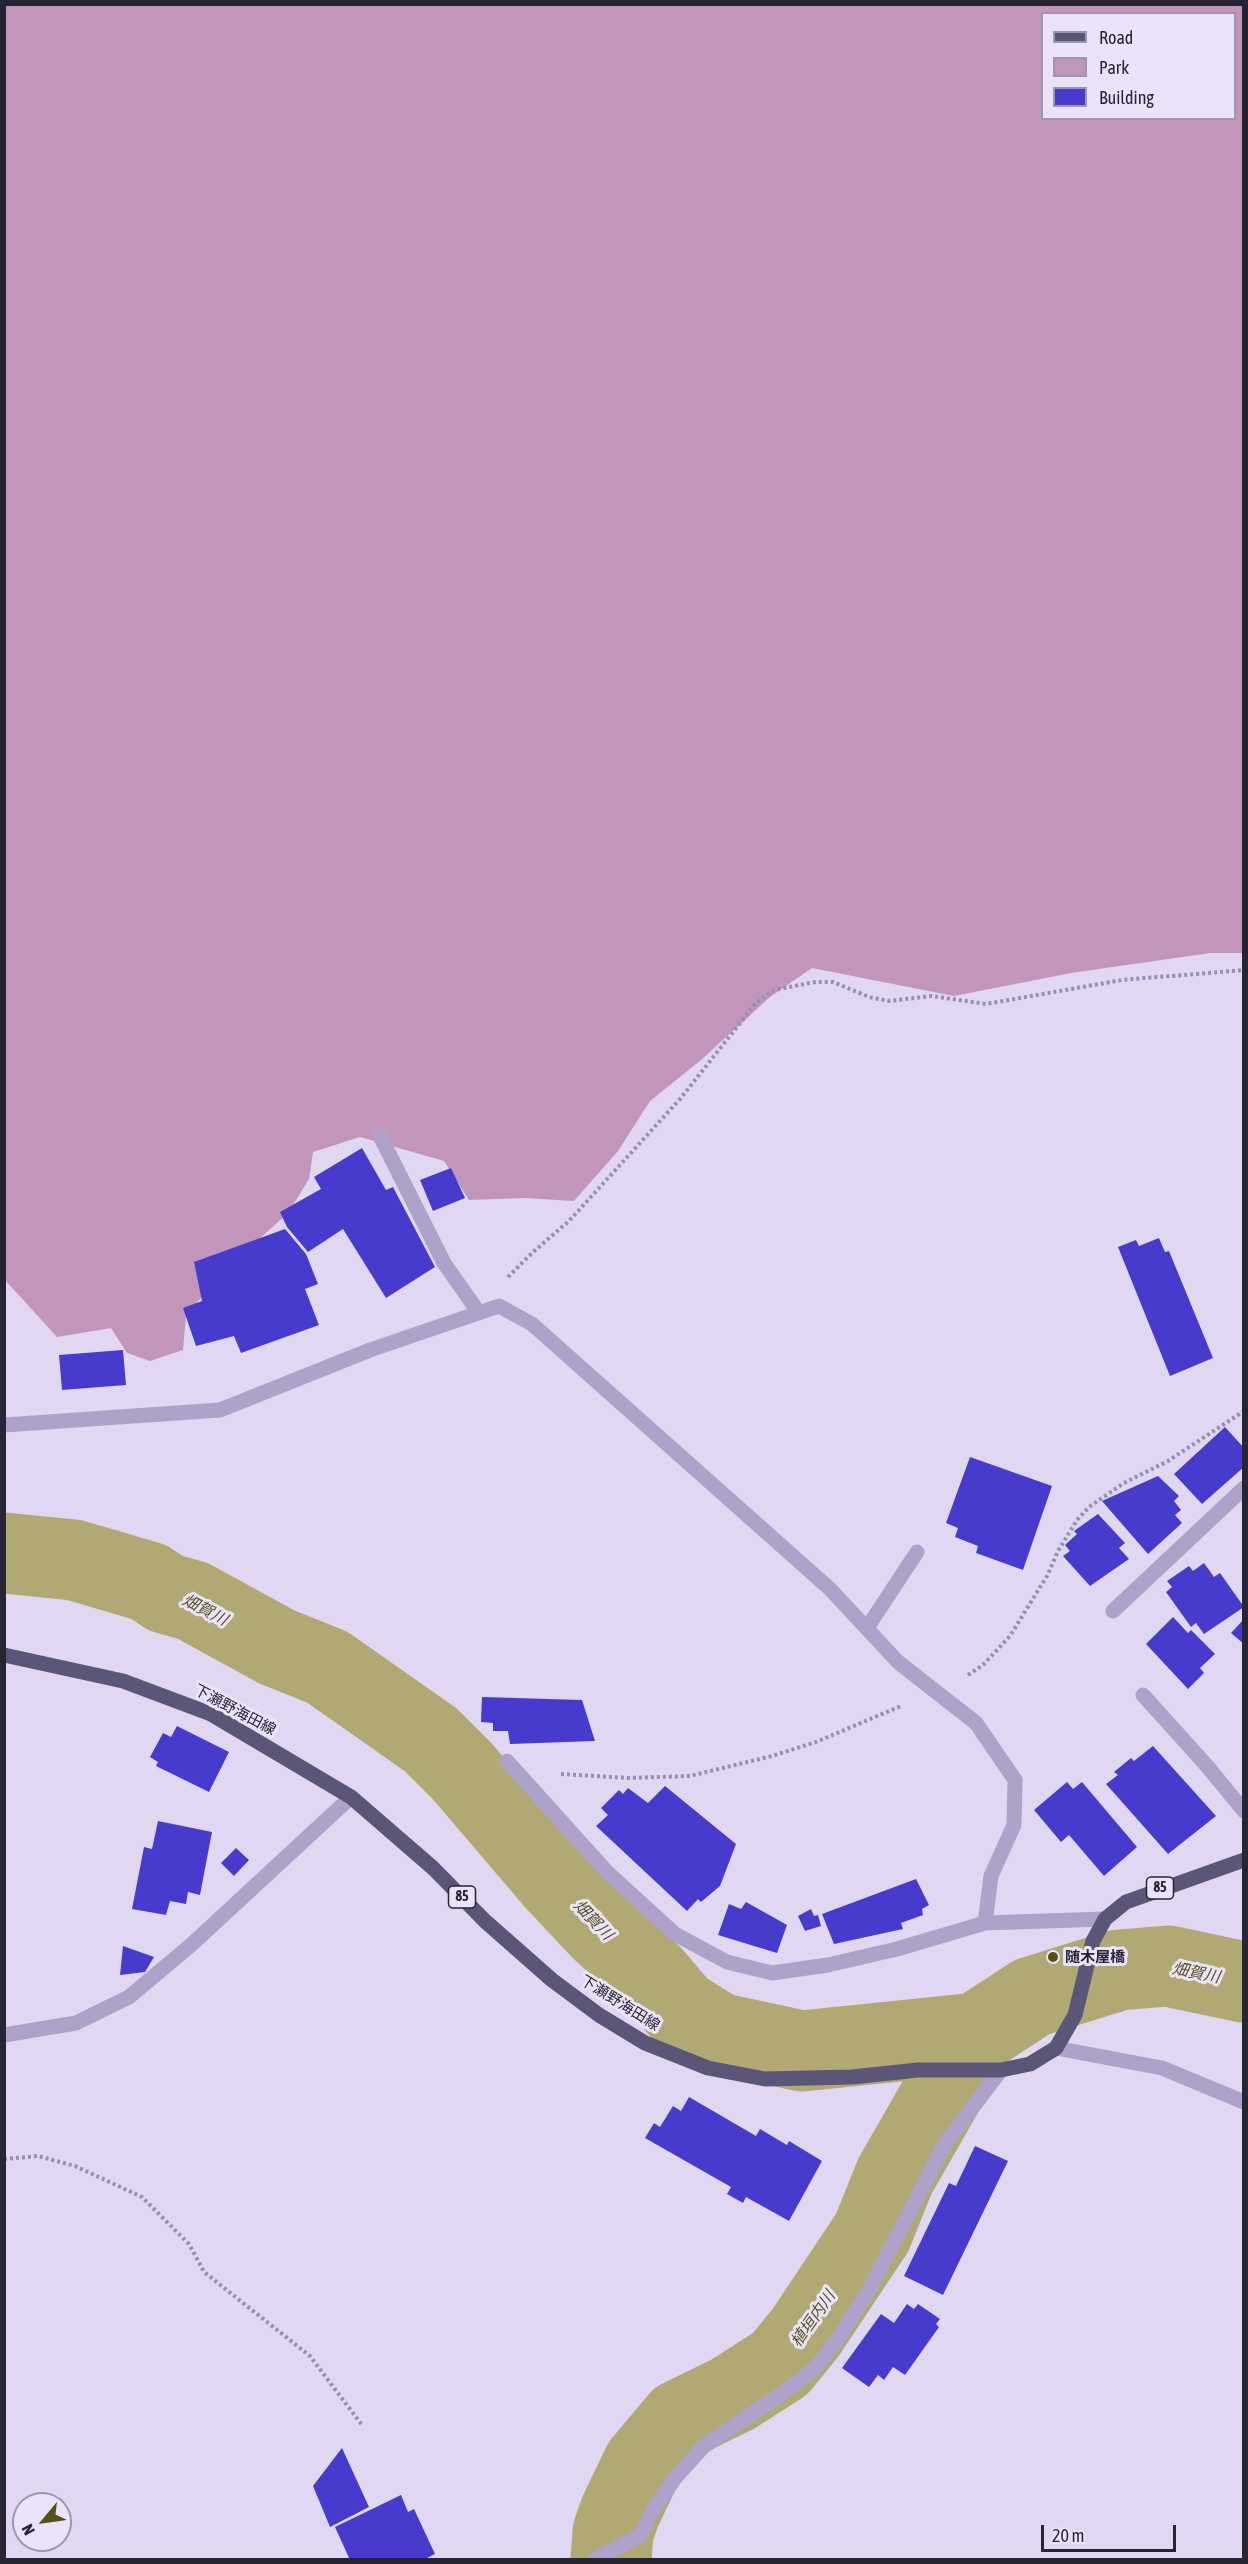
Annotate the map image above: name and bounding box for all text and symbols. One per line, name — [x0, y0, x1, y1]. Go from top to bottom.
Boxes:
legend — [1041, 12, 1236, 120]
text: Road — [1099, 27, 1133, 48]
text: Park — [1099, 57, 1129, 78]
text: Building — [1099, 87, 1154, 108]
water label: 畑賀川 — [179, 1591, 231, 1629]
street label: 下瀬野海田線 — [191, 1681, 279, 1739]
road number: 85 — [1146, 1877, 1174, 1899]
road number: 85 — [448, 1886, 476, 1908]
water label: 畑賀川 — [569, 1896, 617, 1944]
place label: 随木屋橋 — [1065, 1948, 1125, 1966]
marker: 随木屋橋 — [1046, 1950, 1060, 1964]
water label: 畑賀川 — [1171, 1959, 1221, 1987]
street label: 下瀬野海田線 — [577, 1972, 663, 2034]
water label: 植垣内川 — [787, 2287, 839, 2351]
north arrow — [12, 2492, 72, 2552]
scale bar — [1044, 2513, 1179, 2551]
text: N — [18, 2521, 38, 2538]
text: 20 m — [1052, 2525, 1084, 2546]

